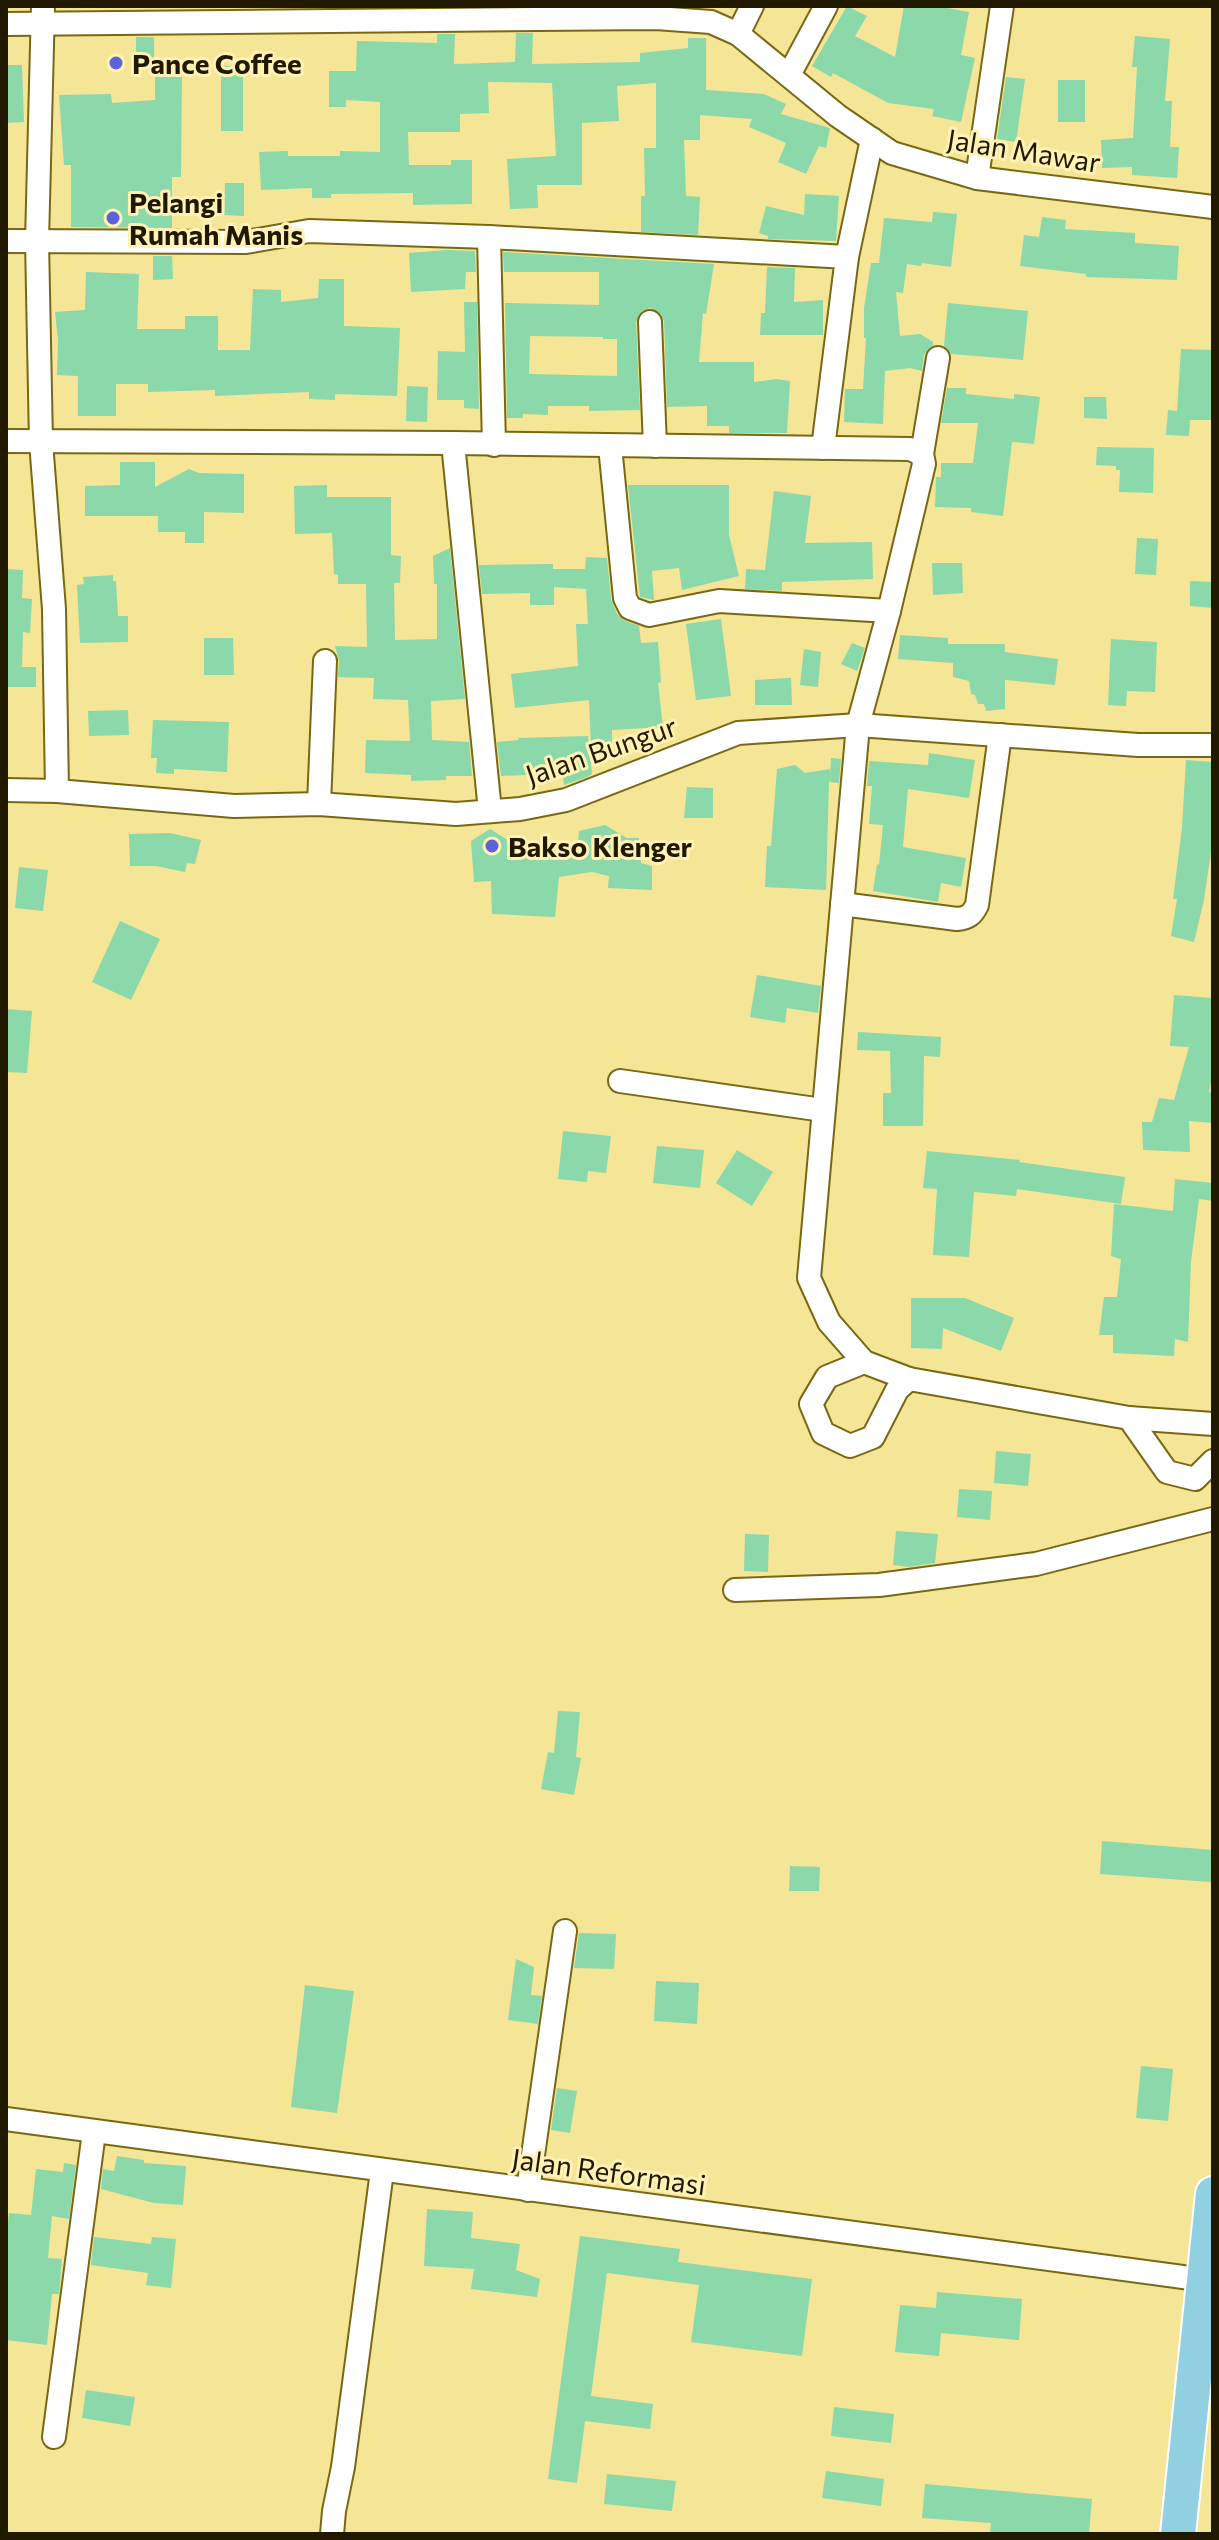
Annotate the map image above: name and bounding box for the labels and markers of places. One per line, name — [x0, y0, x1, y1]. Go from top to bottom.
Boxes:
place label: Pance Coffee — [132, 46, 302, 80]
marker: Pance Coffee — [107, 54, 125, 72]
place label: Pelangi Rumah Manis — [129, 185, 303, 251]
marker: Pelangi Rumah Manis — [104, 209, 122, 227]
place label: Bakso Klenger — [508, 829, 692, 863]
marker: Bakso Klenger — [483, 837, 501, 855]

